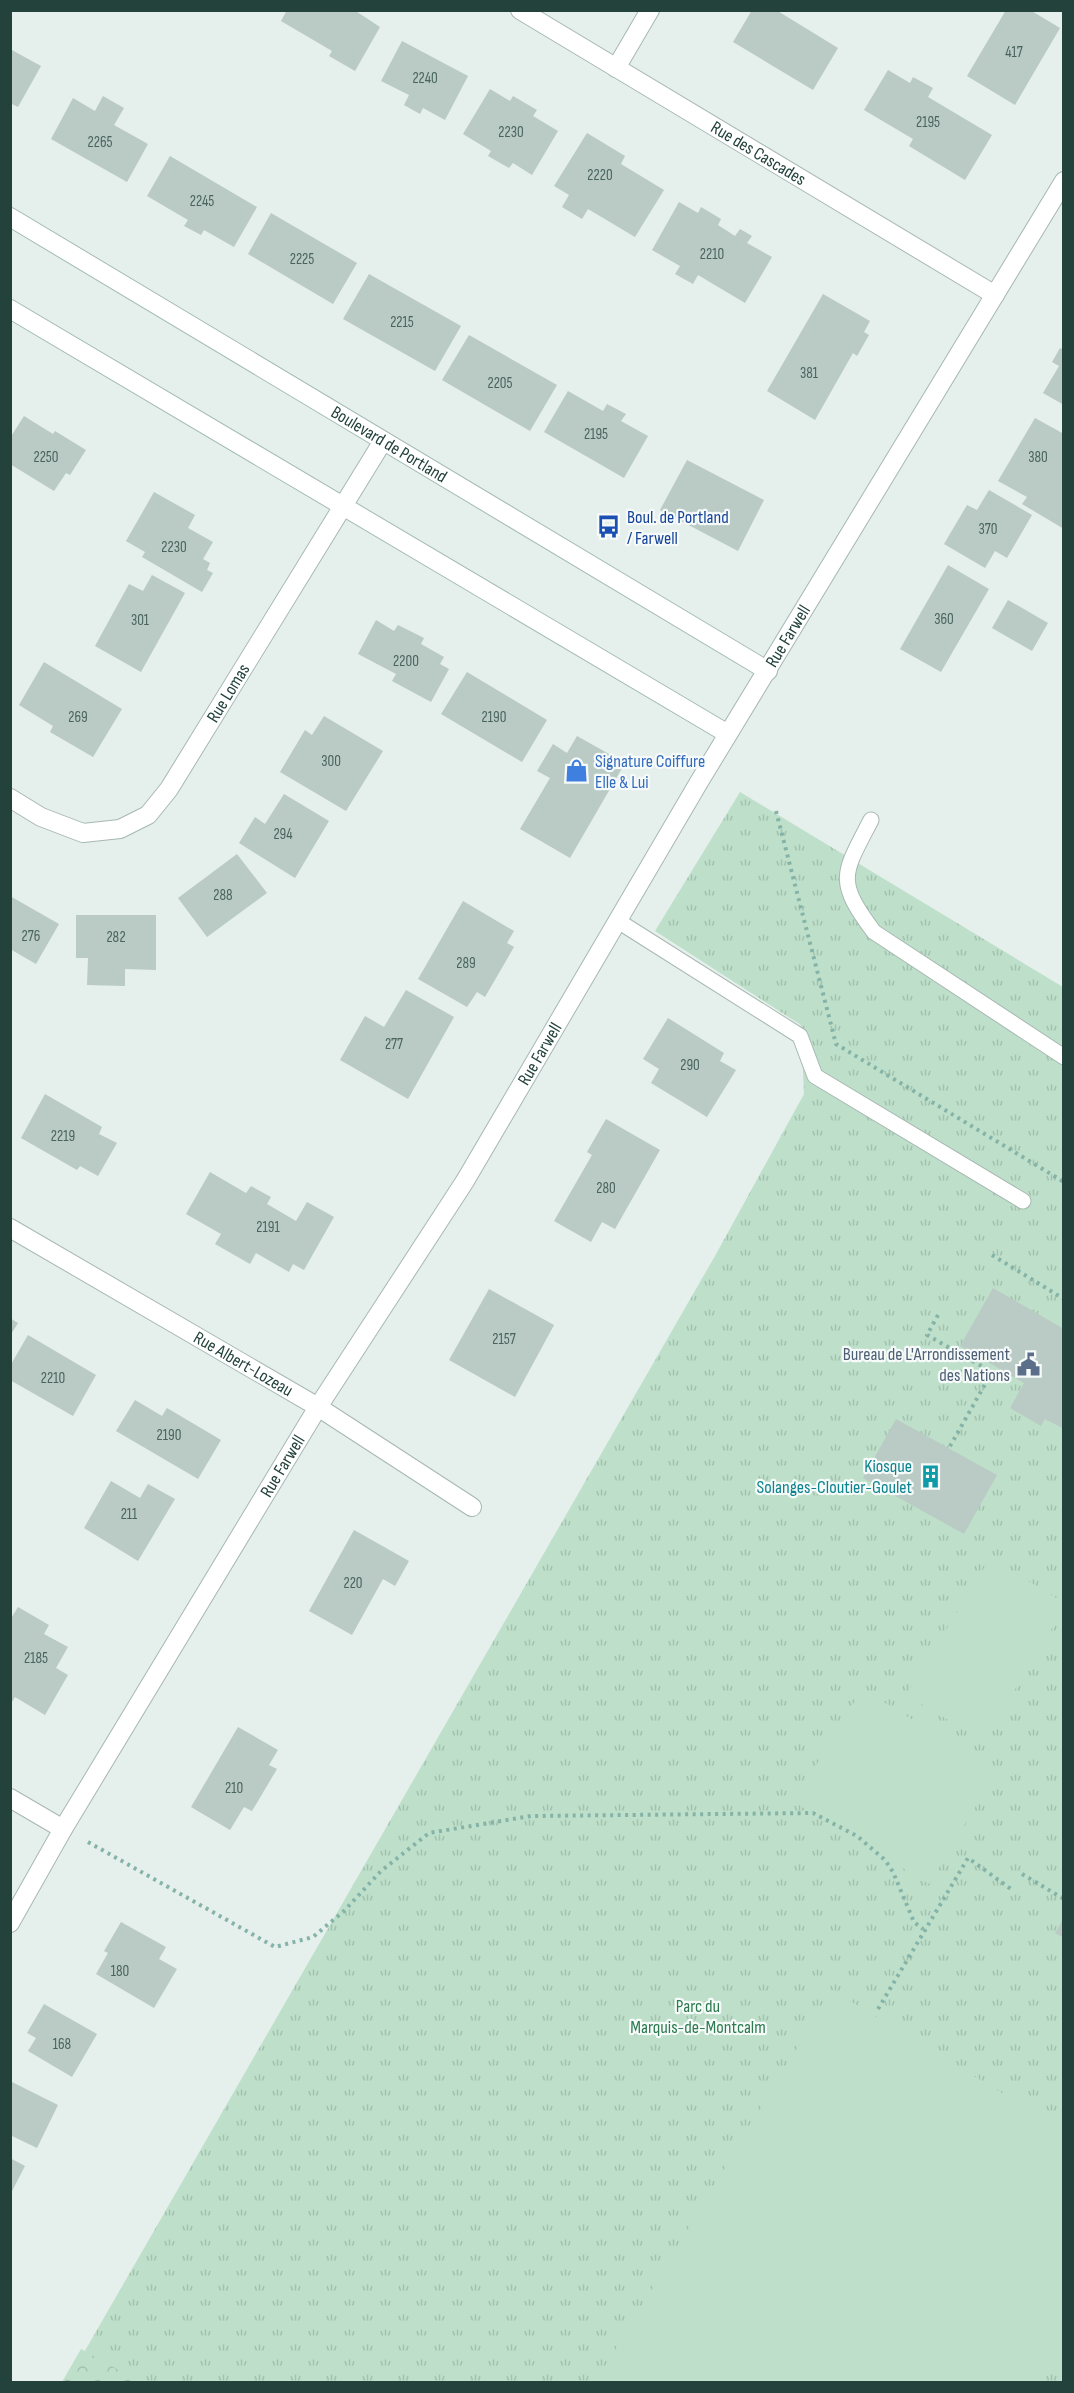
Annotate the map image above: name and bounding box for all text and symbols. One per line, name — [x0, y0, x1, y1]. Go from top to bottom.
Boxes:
house number: 417 — [1005, 43, 1023, 62]
house number: 2240 — [412, 69, 438, 88]
house number: 2195 — [916, 113, 940, 132]
street label: Rue des Cascades — [707, 116, 810, 190]
house number: 2230 — [498, 123, 524, 142]
house number: 2265 — [88, 133, 112, 152]
house number: 2220 — [587, 166, 613, 185]
house number: 2245 — [190, 192, 214, 211]
house number: 2210 — [700, 245, 724, 264]
house number: 2225 — [290, 250, 314, 269]
house number: 2215 — [390, 313, 414, 332]
house number: 381 — [800, 364, 819, 383]
house number: 2205 — [487, 374, 513, 393]
street label: Boulevard de Portland — [327, 401, 451, 487]
house number: 2195 — [584, 425, 608, 444]
house number: 2250 — [33, 448, 59, 467]
house number: 380 — [1028, 448, 1048, 467]
place label: Boul. de Portland / Farwell — [627, 507, 729, 549]
bus stop icon: Boul. de Portland / Farwell — [596, 514, 622, 540]
house number: 370 — [979, 520, 997, 539]
house number: 2230 — [161, 538, 187, 557]
street label: Rue Farwell — [761, 601, 815, 671]
house number: 360 — [934, 610, 954, 629]
house number: 301 — [131, 611, 150, 630]
house number: 2200 — [393, 652, 419, 671]
street label: Rue Lomas — [202, 660, 254, 726]
house number: 269 — [68, 708, 88, 727]
house number: 2190 — [482, 708, 506, 727]
place label: Signature Coiffure Elle & Lui — [595, 751, 705, 793]
house number: 300 — [321, 752, 341, 771]
shop icon: Signature Coiffure Elle & Lui — [564, 758, 590, 784]
house number: 294 — [273, 825, 293, 844]
house number: 288 — [213, 886, 233, 905]
house number: 276 — [22, 927, 40, 946]
house number: 282 — [106, 928, 126, 947]
house number: 289 — [456, 954, 476, 973]
street label: Rue Farwell — [513, 1019, 566, 1089]
house number: 277 — [385, 1035, 403, 1054]
house number: 290 — [680, 1056, 700, 1075]
house number: 2219 — [51, 1127, 75, 1146]
house number: 280 — [596, 1179, 616, 1198]
house number: 2191 — [256, 1218, 280, 1237]
street label: Rue Albert-Lozeau — [190, 1327, 297, 1401]
house number: 2157 — [492, 1330, 516, 1349]
place label: Bureau de L'Arrondissement des Nations — [843, 1344, 1010, 1386]
public building icon: Bureau de L'Arrondissement des Nations — [1015, 1351, 1041, 1377]
house number: 2210 — [41, 1369, 65, 1388]
house number: 2190 — [157, 1426, 181, 1445]
street label: Rue Farwell — [256, 1431, 309, 1501]
place label: Kiosque Solanges-Cloutier-Goulet — [757, 1456, 913, 1498]
building icon: Kiosque Solanges-Cloutier-Goulet — [917, 1463, 943, 1489]
house number: 211 — [121, 1505, 138, 1524]
house number: 220 — [343, 1574, 363, 1593]
house number: 2185 — [24, 1649, 48, 1668]
house number: 210 — [225, 1779, 243, 1798]
house number: 180 — [111, 1962, 129, 1981]
park label: Parc du Marquis-de-Montcalm — [630, 1996, 766, 2038]
house number: 168 — [53, 2035, 71, 2054]

